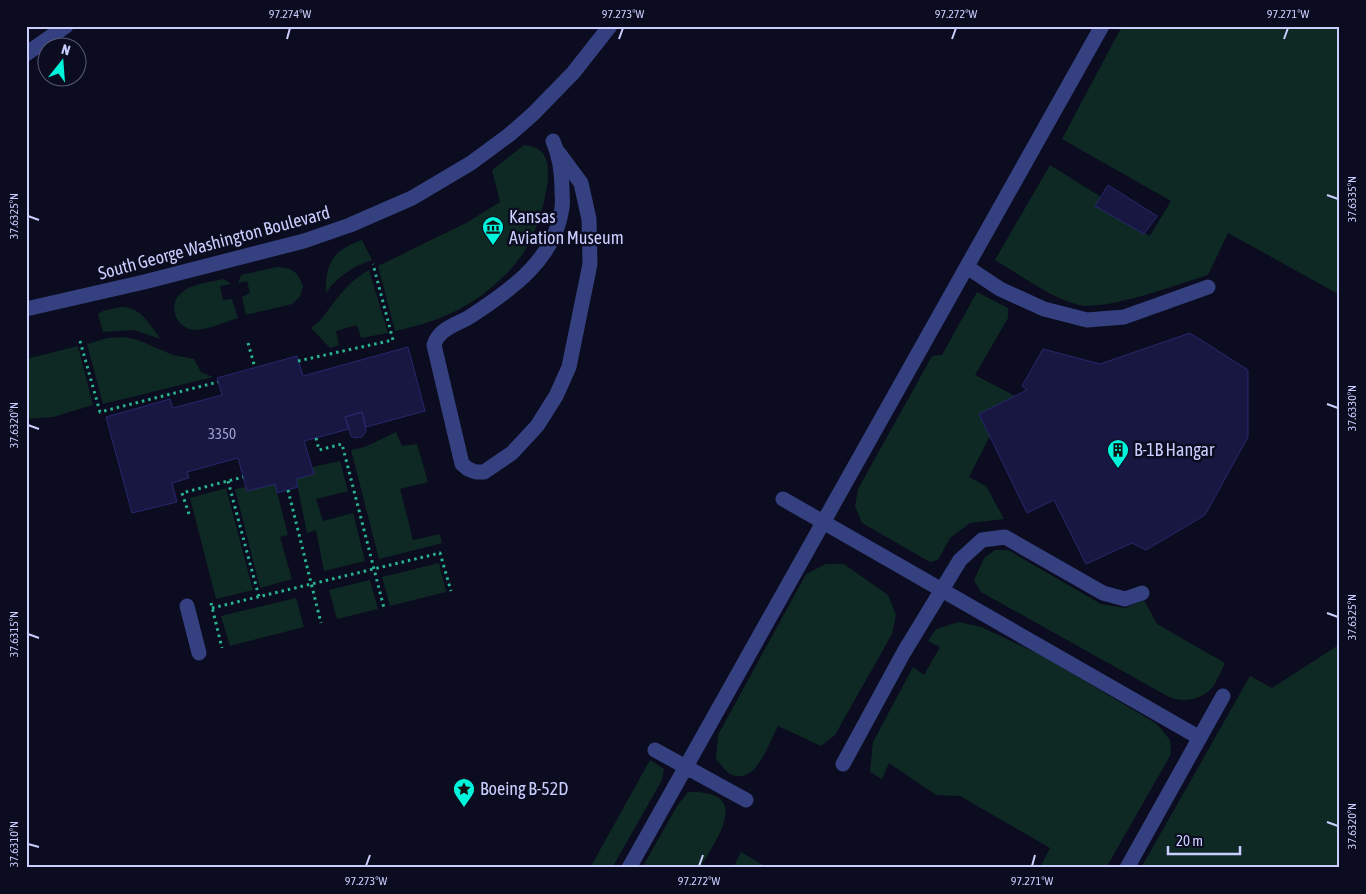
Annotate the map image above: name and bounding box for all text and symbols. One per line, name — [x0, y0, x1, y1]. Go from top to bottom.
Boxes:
text: 97.274°W — [269, 7, 311, 21]
text: 97.273°W — [602, 7, 644, 21]
text: 97.272°W — [935, 7, 977, 21]
text: 97.271°W — [1267, 7, 1309, 21]
north arrow — [38, 38, 88, 88]
text: N — [60, 41, 72, 58]
text: 37.6335°N — [1345, 176, 1359, 222]
text: 37.6325°N — [7, 193, 21, 239]
street label: South George Washington Boulevard — [96, 201, 332, 284]
place label: Kansas Aviation Museum — [509, 206, 624, 248]
museum icon: Kansas Aviation Museum — [481, 215, 505, 246]
text: 37.6330°N — [1345, 385, 1359, 431]
text: 37.6320°N — [7, 402, 21, 448]
house number: 3350 — [208, 425, 236, 442]
building icon: B-1B Hangar — [1106, 438, 1130, 469]
place label: B-1B Hangar — [1134, 439, 1215, 460]
text: 37.6325°N — [1345, 594, 1359, 640]
text: 37.6315°N — [7, 611, 21, 657]
place icon: Boeing B-52D — [452, 777, 476, 808]
place label: Boeing B-52D — [480, 778, 568, 799]
text: 37.6320°N — [1345, 803, 1359, 849]
text: 37.6310°N — [7, 821, 21, 867]
scale bar — [1168, 824, 1241, 856]
text: 20 m — [1176, 832, 1203, 849]
text: 97.273°W — [345, 874, 387, 888]
text: 97.272°W — [678, 874, 720, 888]
text: 97.271°W — [1011, 874, 1053, 888]

